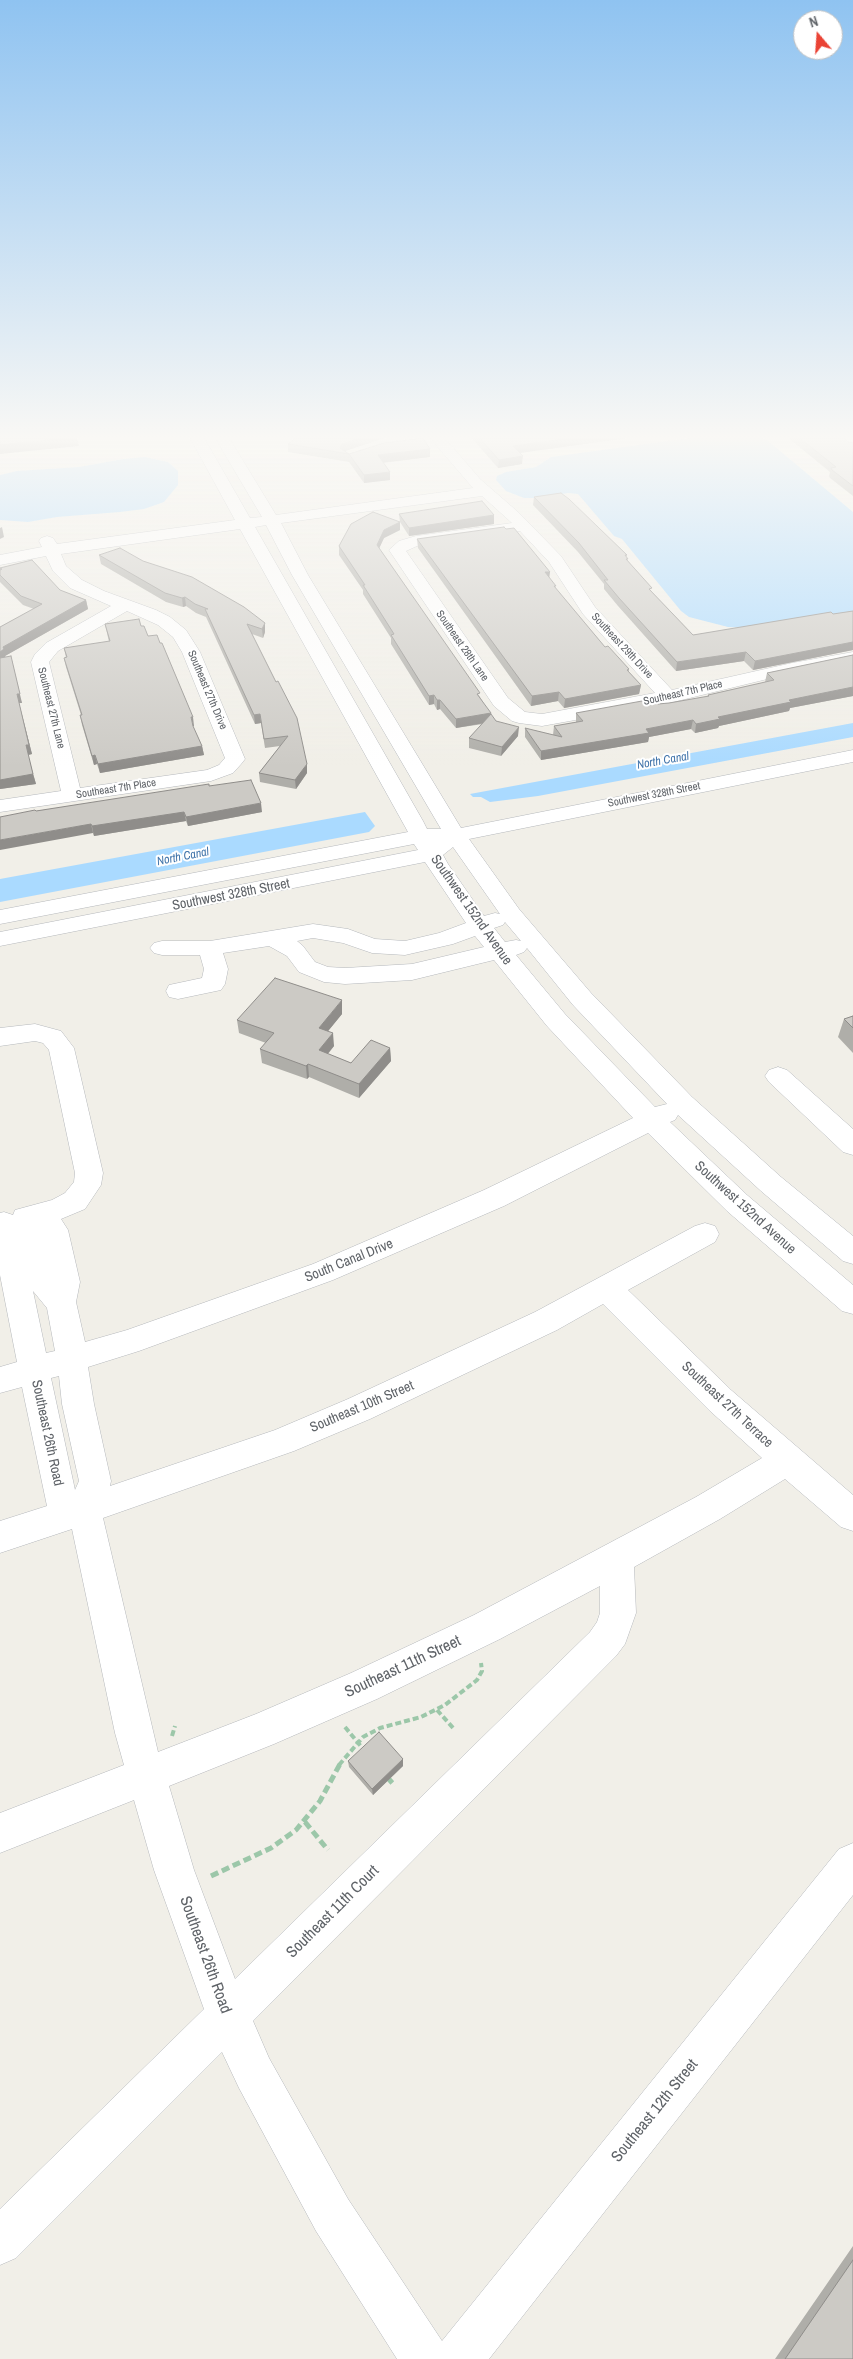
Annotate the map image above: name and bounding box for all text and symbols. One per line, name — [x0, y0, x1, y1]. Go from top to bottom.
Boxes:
north arrow — [793, 10, 843, 60]
text: N — [807, 12, 820, 32]
street label: Southeast 28th Lane — [433, 608, 491, 684]
street label: Southeast 29th Drive — [588, 611, 656, 681]
street label: Southeast 27th Drive — [184, 648, 230, 732]
street label: Southeast 27th Lane — [35, 666, 67, 750]
street label: Southeast 7th Place — [642, 677, 724, 709]
water label: North Canal — [636, 749, 690, 773]
street label: Southeast 7th Place — [75, 776, 157, 802]
street label: Southwest 328th Street — [607, 780, 701, 810]
water label: North Canal — [156, 845, 210, 869]
street label: Southwest 152nd Avenue — [427, 852, 515, 968]
street label: Southwest 328th Street — [171, 875, 291, 915]
street label: Southwest 152nd Avenue — [691, 1158, 799, 1258]
street label: South Canal Drive — [302, 1236, 396, 1286]
street label: Southeast 27th Terrace — [678, 1358, 776, 1452]
street label: Southeast 26th Road — [28, 1378, 66, 1488]
street label: Southeast 10th Street — [308, 1378, 416, 1436]
street label: Southeast 11th Street — [342, 1632, 464, 1702]
street label: Southeast 11th Court — [283, 1862, 383, 1962]
street label: Southeast 26th Road — [175, 1894, 235, 2016]
street label: Southeast 12th Street — [608, 2056, 702, 2166]

